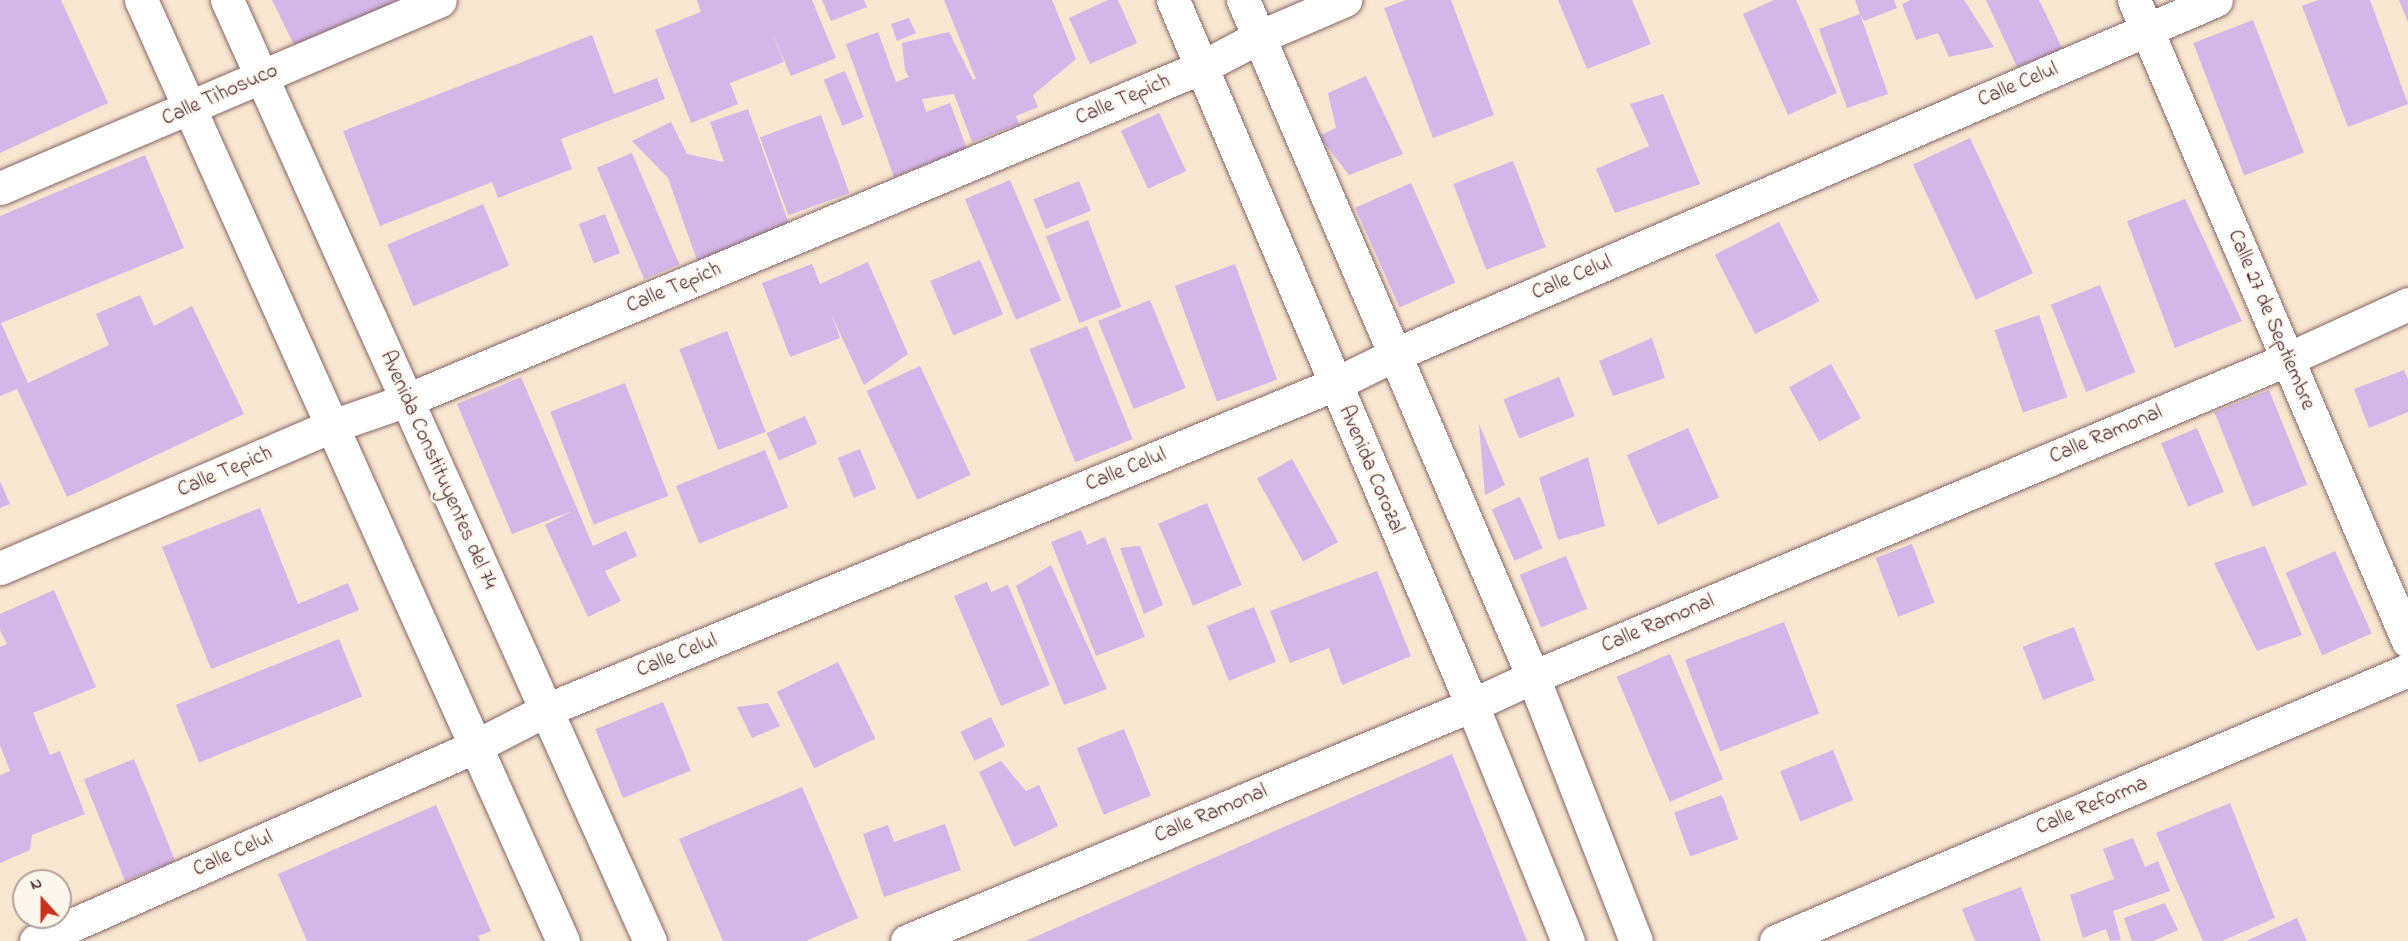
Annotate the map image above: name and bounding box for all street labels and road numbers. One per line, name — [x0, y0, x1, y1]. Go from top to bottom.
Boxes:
street label: Calle Celul — [1974, 57, 2062, 113]
street label: Calle Tihosuco — [158, 58, 282, 132]
street label: Calle Tepich — [1072, 69, 1174, 131]
street label: Calle 27 de Septiembre — [2222, 226, 2320, 414]
street label: Calle Celul — [1528, 250, 1616, 306]
street label: Calle Tepich — [623, 257, 725, 319]
street label: Avenida Constituyentes del 74 — [374, 347, 502, 593]
street label: Calle Ramonal — [2046, 400, 2166, 470]
street label: Avenida Corozal — [1333, 402, 1409, 538]
street label: Calle Tepich — [174, 441, 276, 503]
street label: Calle Celul — [1082, 442, 1170, 498]
street label: Calle Ramonal — [1598, 589, 1718, 659]
street label: Calle Celul — [633, 628, 721, 684]
street label: Calle Reforma — [2032, 771, 2152, 841]
street label: Calle Ramonal — [1151, 779, 1271, 849]
street label: Calle Celul — [189, 825, 277, 883]

